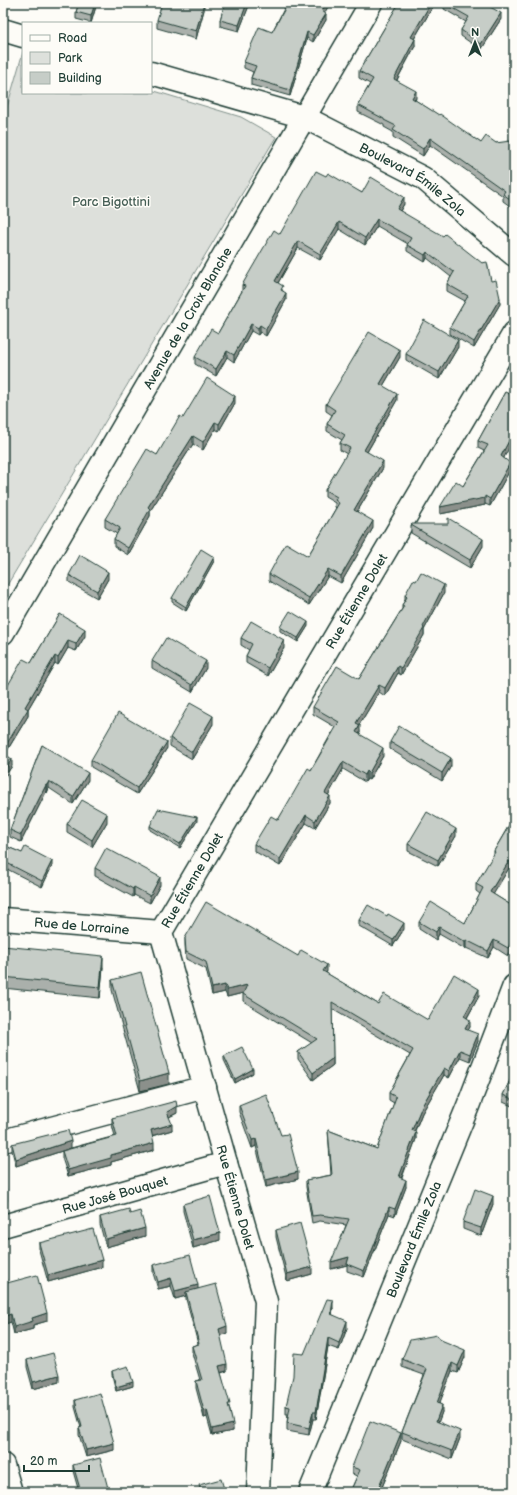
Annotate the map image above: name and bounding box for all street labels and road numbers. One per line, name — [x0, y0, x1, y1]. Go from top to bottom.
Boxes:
street label: Boulevard Émile Zola — [356, 140, 469, 220]
street label: Avenue de la Croix Blanche — [140, 244, 236, 392]
street label: Rue Étienne Dolet — [323, 551, 391, 652]
street label: Rue Étienne Dolet — [158, 830, 227, 931]
street label: Rue de Lorraine — [33, 915, 130, 938]
street label: Rue Étienne Dolet — [212, 1143, 258, 1251]
street label: Rue José Bouquet — [60, 1173, 169, 1218]
street label: Boulevard Émile Zola — [383, 1179, 445, 1300]

